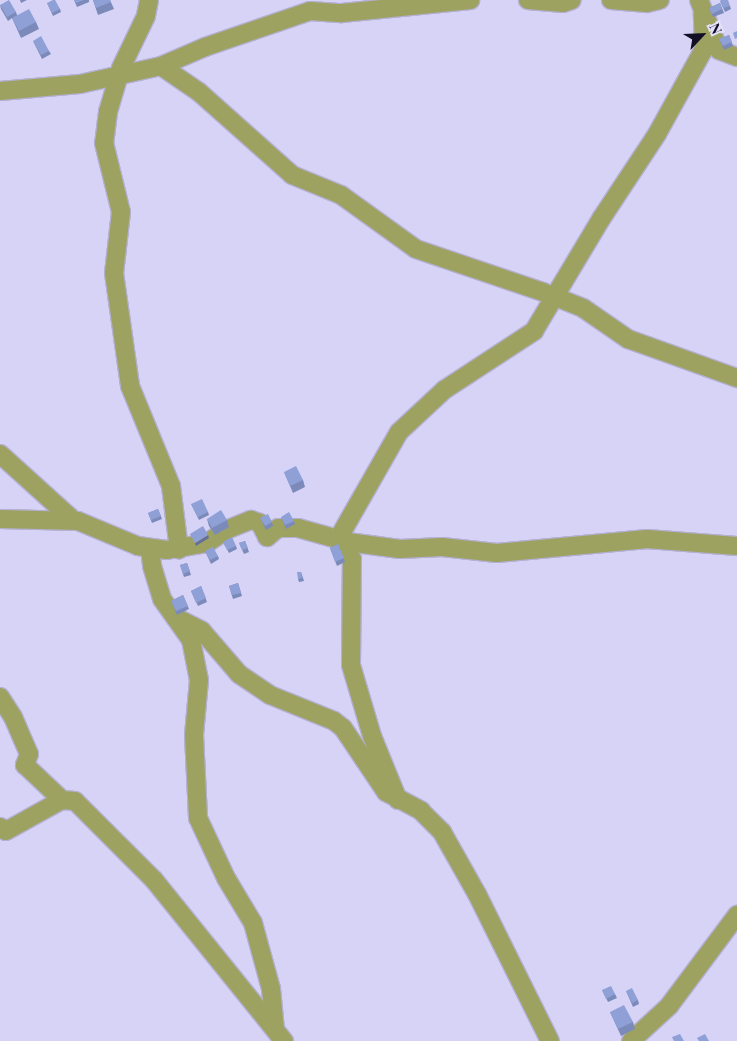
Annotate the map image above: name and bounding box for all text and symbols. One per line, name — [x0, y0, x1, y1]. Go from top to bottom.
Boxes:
north arrow — [677, 10, 727, 60]
text: N — [705, 20, 727, 37]

